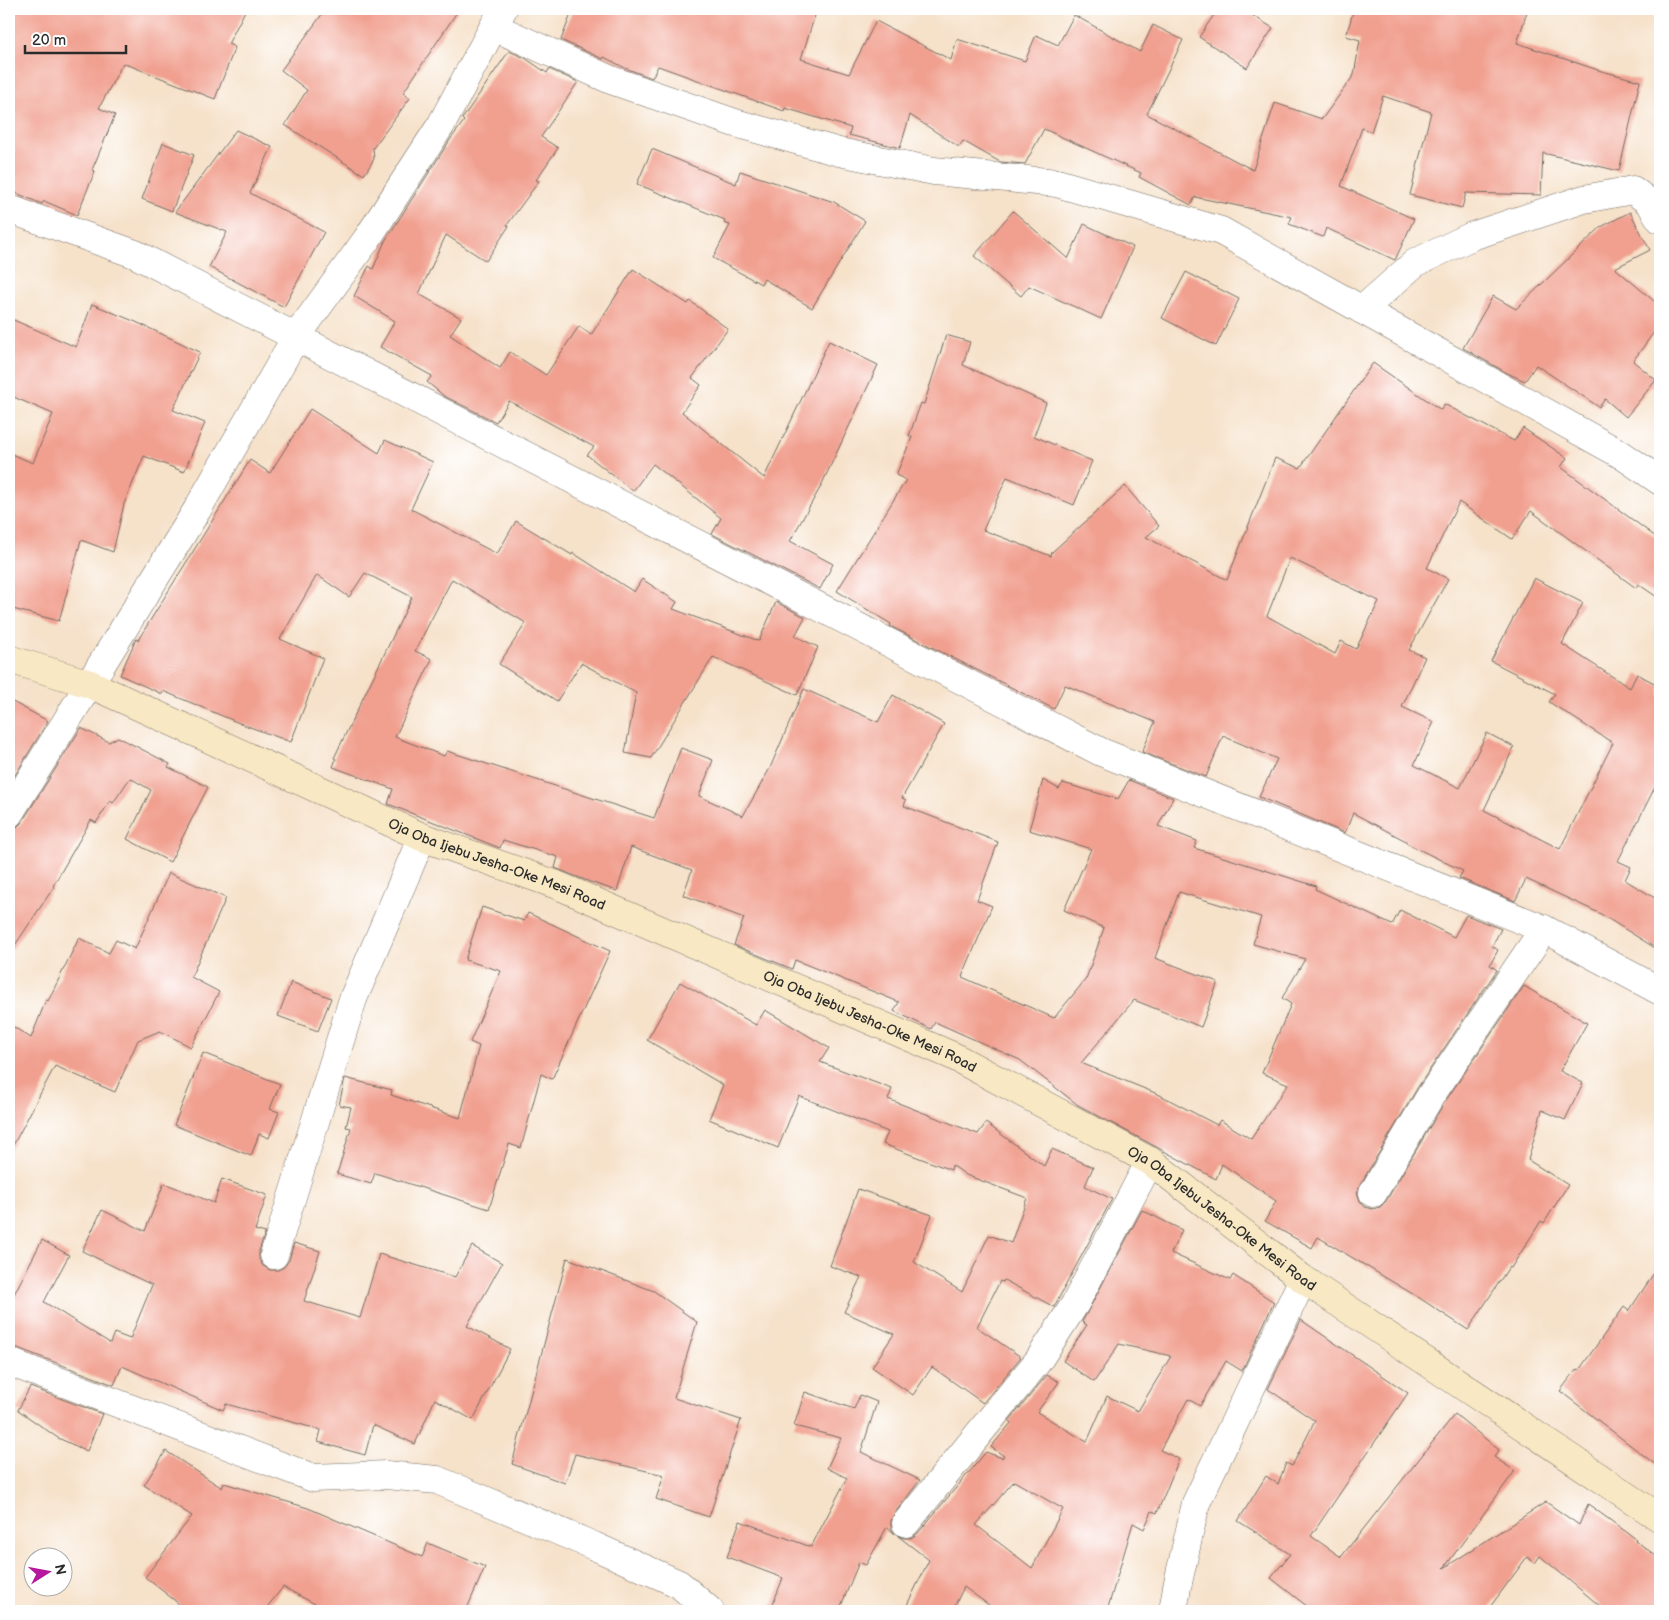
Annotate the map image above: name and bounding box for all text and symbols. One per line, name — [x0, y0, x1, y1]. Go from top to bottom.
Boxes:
scale bar — [25, 22, 126, 54]
text: 20 m — [32, 31, 66, 50]
street label: Oja Oba Ijebu Jesha-Oke Mesi Road — [386, 815, 608, 914]
street label: Oja Oba Ijebu Jesha-Oke Mesi Road — [761, 967, 979, 1076]
street label: Oja Oba Ijebu Jesha-Oke Mesi Road — [1125, 1143, 1319, 1294]
north arrow — [22, 1548, 72, 1598]
text: N — [51, 1563, 70, 1576]

